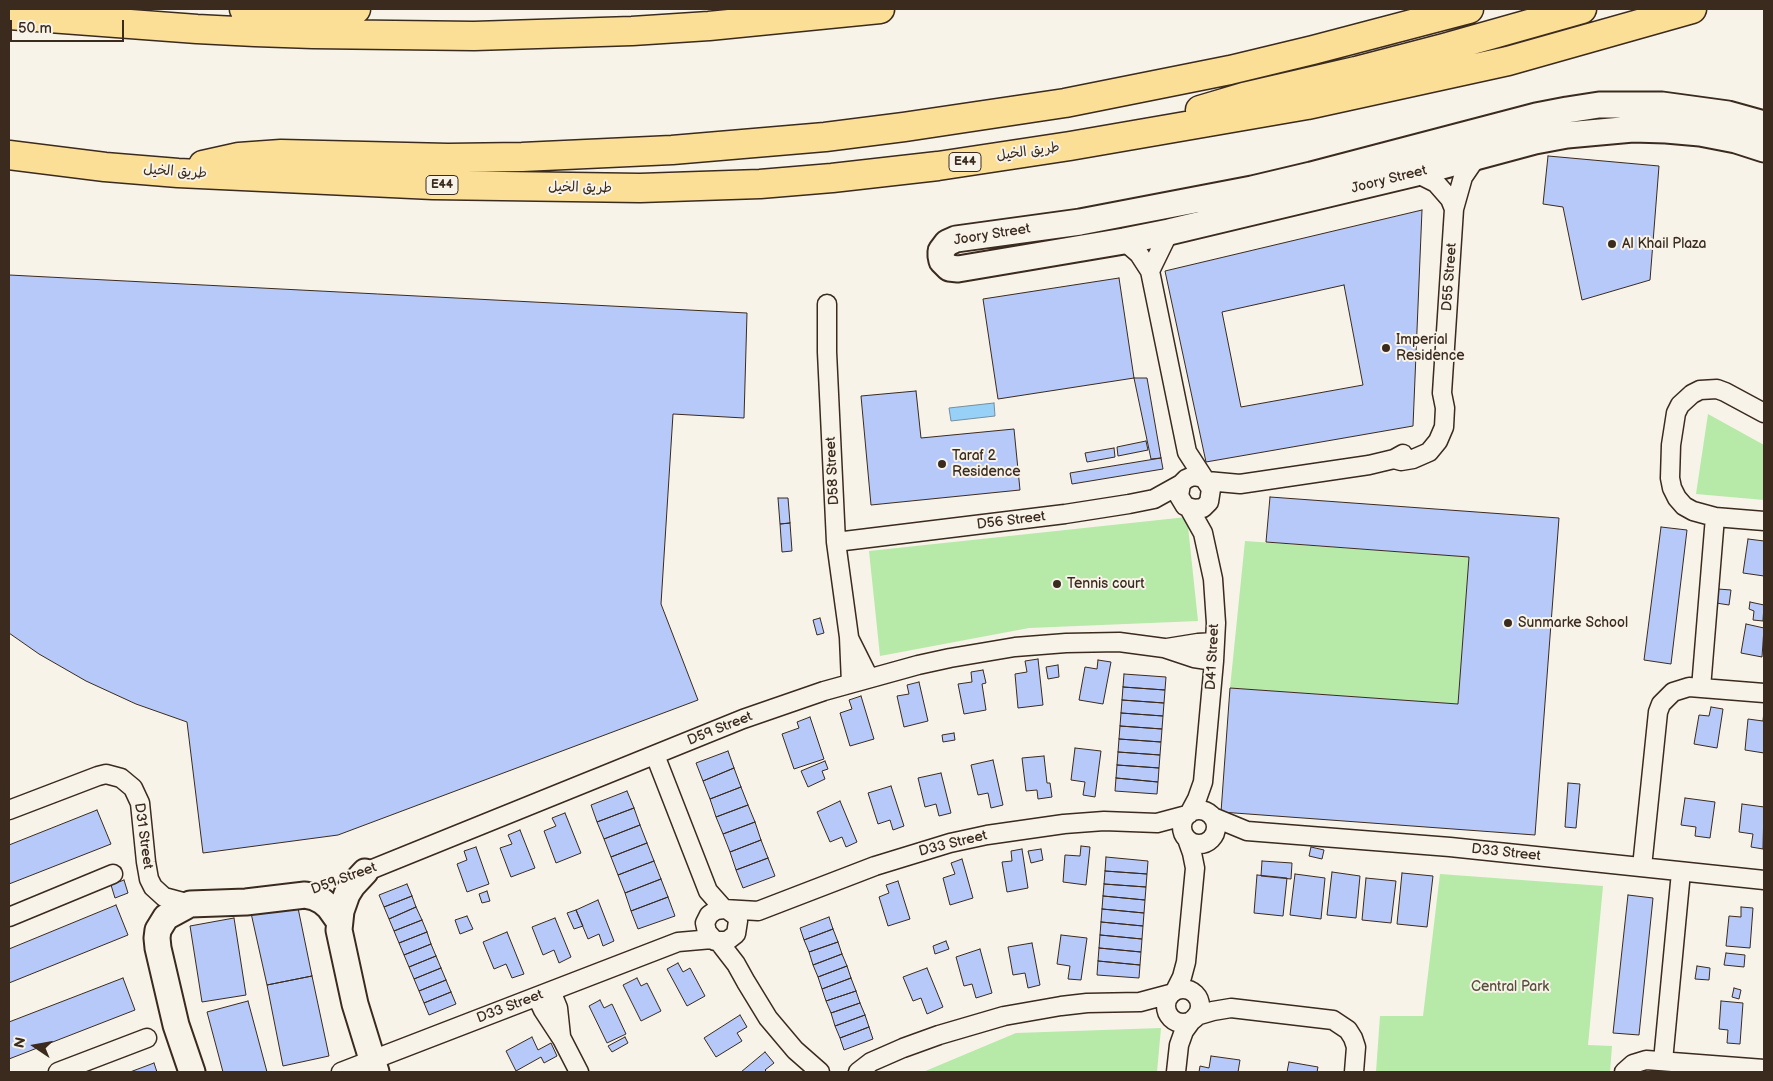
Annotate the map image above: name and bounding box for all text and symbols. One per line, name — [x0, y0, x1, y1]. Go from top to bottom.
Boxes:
scale bar — [12, 10, 126, 42]
text: 50 m — [18, 19, 52, 38]
street label: طريق الخيل — [995, 139, 1061, 165]
road number: E44 — [949, 152, 981, 172]
street label: طريق الخيل — [143, 161, 207, 183]
street label: Joory Street — [1349, 163, 1429, 197]
road number: E44 — [426, 176, 458, 194]
street label: طريق الخيل — [548, 179, 612, 197]
street label: Joory Street — [953, 221, 1031, 249]
place label: Al Khail Plaza — [1622, 236, 1707, 252]
marker: Al Khail Plaza — [1606, 238, 1618, 250]
street label: D55 Street — [1439, 242, 1461, 312]
place label: Imperial Residence — [1396, 332, 1464, 364]
marker: Imperial Residence — [1380, 342, 1392, 354]
street label: D58 Street — [823, 436, 843, 506]
place label: Taraf 2 Residence — [952, 448, 1020, 481]
marker: Taraf 2 Residence — [936, 458, 948, 470]
street label: D56 Street — [976, 508, 1046, 534]
place label: Tennis court — [1067, 576, 1145, 592]
marker: Tennis court — [1051, 578, 1063, 590]
place label: Sunmarke School — [1518, 615, 1628, 631]
marker: Sunmarke School — [1502, 617, 1514, 629]
street label: D41 Street — [1203, 623, 1223, 691]
street label: D59 Street — [685, 708, 755, 750]
street label: D31 Street — [130, 802, 156, 870]
street label: D33 Street — [917, 827, 989, 861]
street label: D33 Street — [1470, 841, 1542, 865]
street label: D59 Street — [309, 859, 379, 899]
park label: Central Park — [1471, 979, 1549, 995]
street label: D33 Street — [474, 987, 546, 1027]
north arrow — [10, 1021, 60, 1071]
text: N — [10, 1036, 29, 1050]

